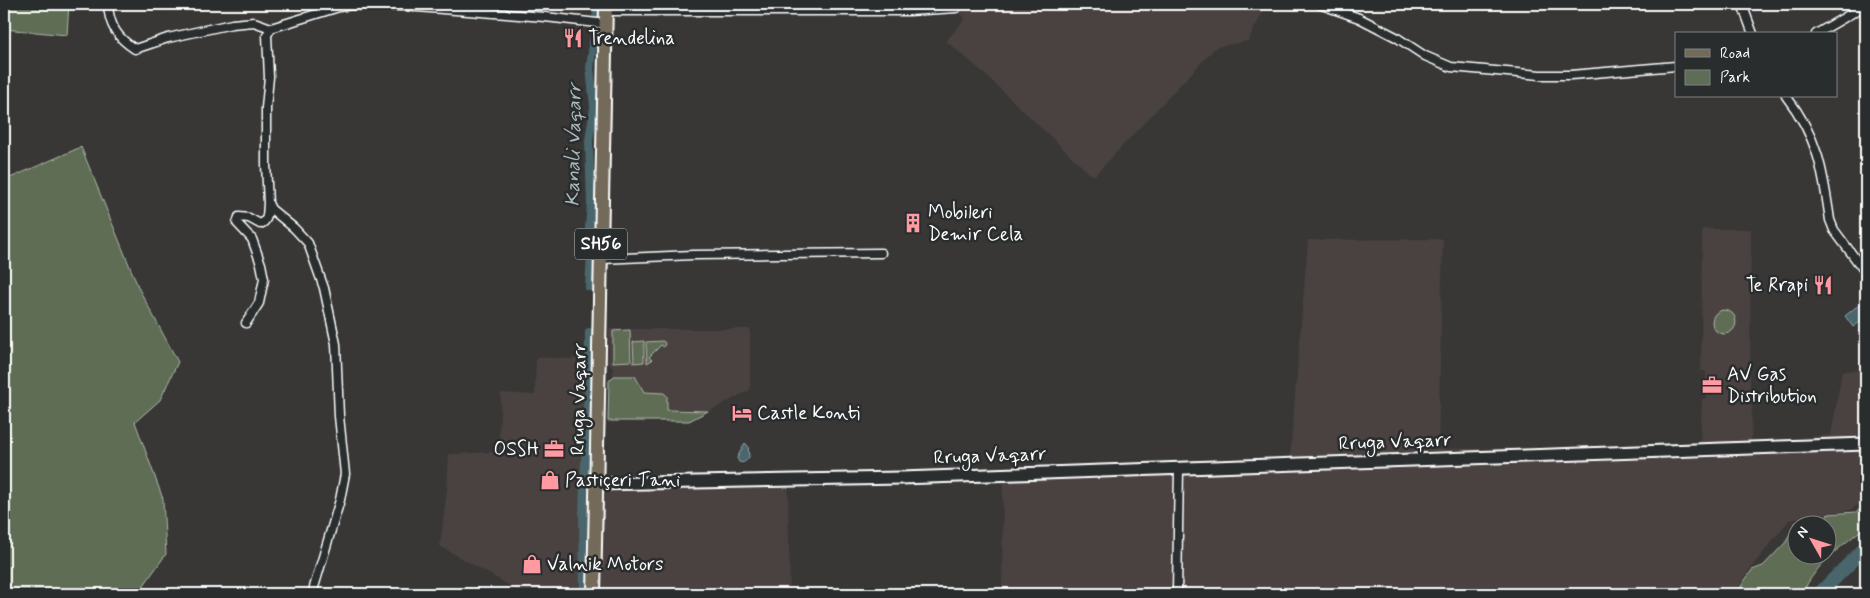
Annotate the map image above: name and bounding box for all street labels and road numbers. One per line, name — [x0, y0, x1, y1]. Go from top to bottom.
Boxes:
road number: SH56 — [575, 228, 627, 260]
street label: Rruga Vaqarr — [566, 342, 594, 456]
street label: Rruga Vaqarr — [1338, 428, 1452, 458]
street label: Rruga Vaqarr — [933, 442, 1047, 472]

